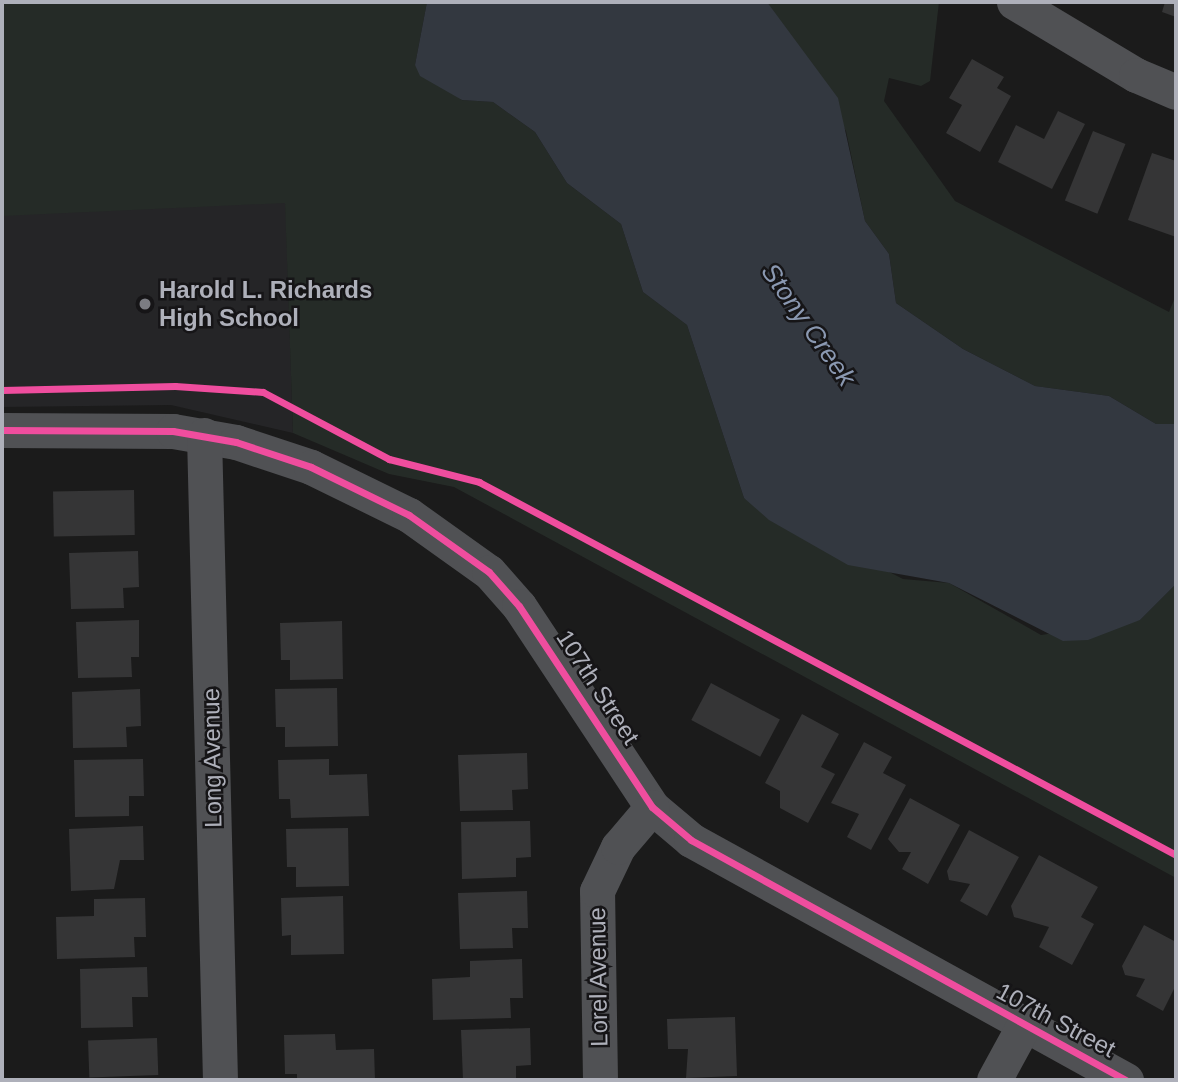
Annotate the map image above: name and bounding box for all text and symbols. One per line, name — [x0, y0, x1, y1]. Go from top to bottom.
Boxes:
water label: Stony Creek — [754, 257, 862, 393]
place label: Harold L. Richards High School — [159, 276, 372, 332]
marker: Harold L. Richards High School — [137, 296, 153, 312]
street label: 107th Street — [550, 624, 646, 750]
street label: Long Avenue — [196, 687, 228, 829]
street label: Lorel Avenue — [582, 906, 614, 1048]
street label: 107th Street — [992, 977, 1120, 1063]

